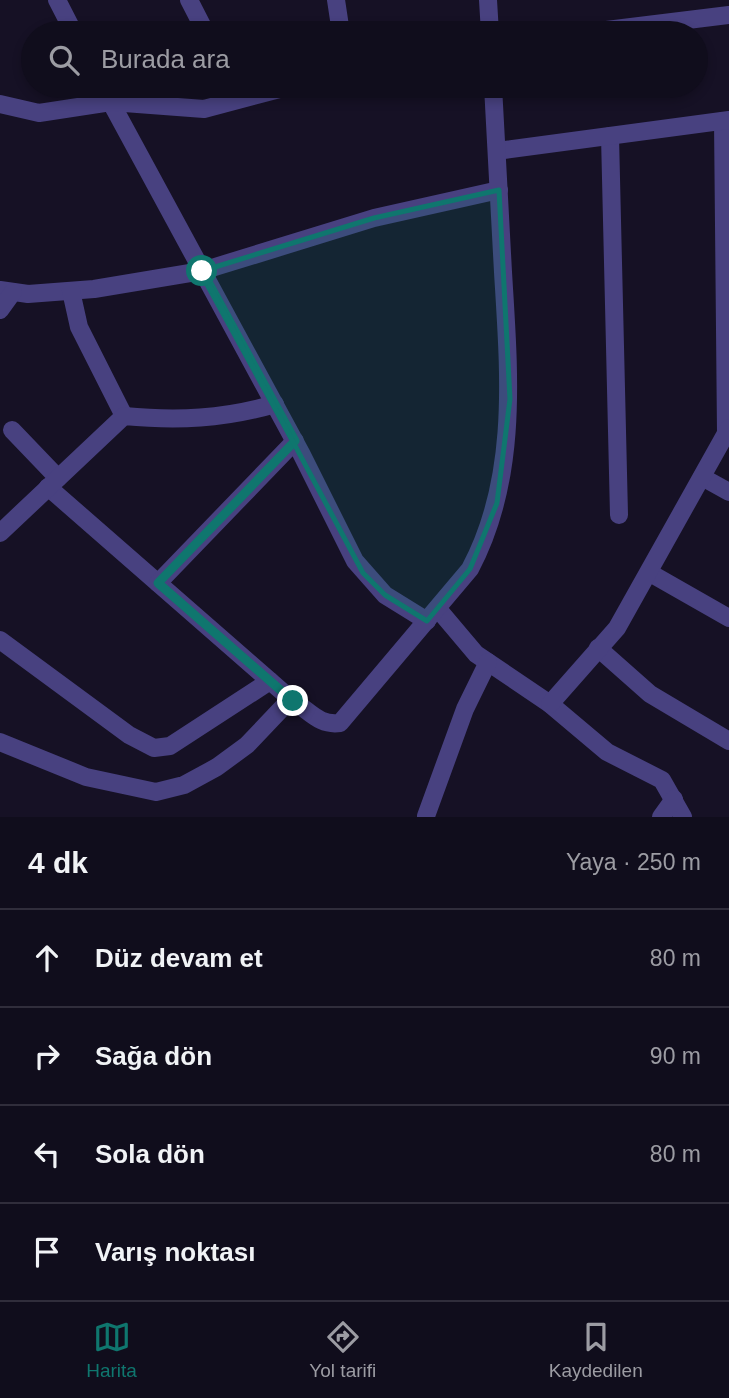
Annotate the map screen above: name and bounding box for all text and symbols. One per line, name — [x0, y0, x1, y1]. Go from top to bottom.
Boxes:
search box — [21, 21, 708, 98]
icon: search — [45, 41, 83, 79]
text: Burada ara — [101, 44, 230, 74]
route start — [186, 255, 217, 286]
route end — [277, 685, 308, 716]
text: 4 dk — [28, 846, 88, 879]
text: Yaya · 250 m — [566, 849, 701, 875]
icon: ahead — [28, 939, 66, 977]
text: Düz devam et — [95, 943, 263, 973]
text: 80 m — [650, 945, 701, 971]
icon: right — [28, 1037, 66, 1075]
text: Sağa dön — [95, 1041, 212, 1071]
text: 90 m — [650, 1043, 701, 1069]
icon: left — [28, 1135, 66, 1173]
text: Sola dön — [95, 1139, 205, 1169]
text: 80 m — [650, 1141, 701, 1167]
icon: arrive — [28, 1233, 66, 1271]
text: Varış noktası — [95, 1237, 255, 1267]
tab: Harita — [86, 1318, 137, 1382]
tab: Yol tarifi — [309, 1318, 376, 1382]
tab: Kaydedilen — [549, 1318, 643, 1382]

